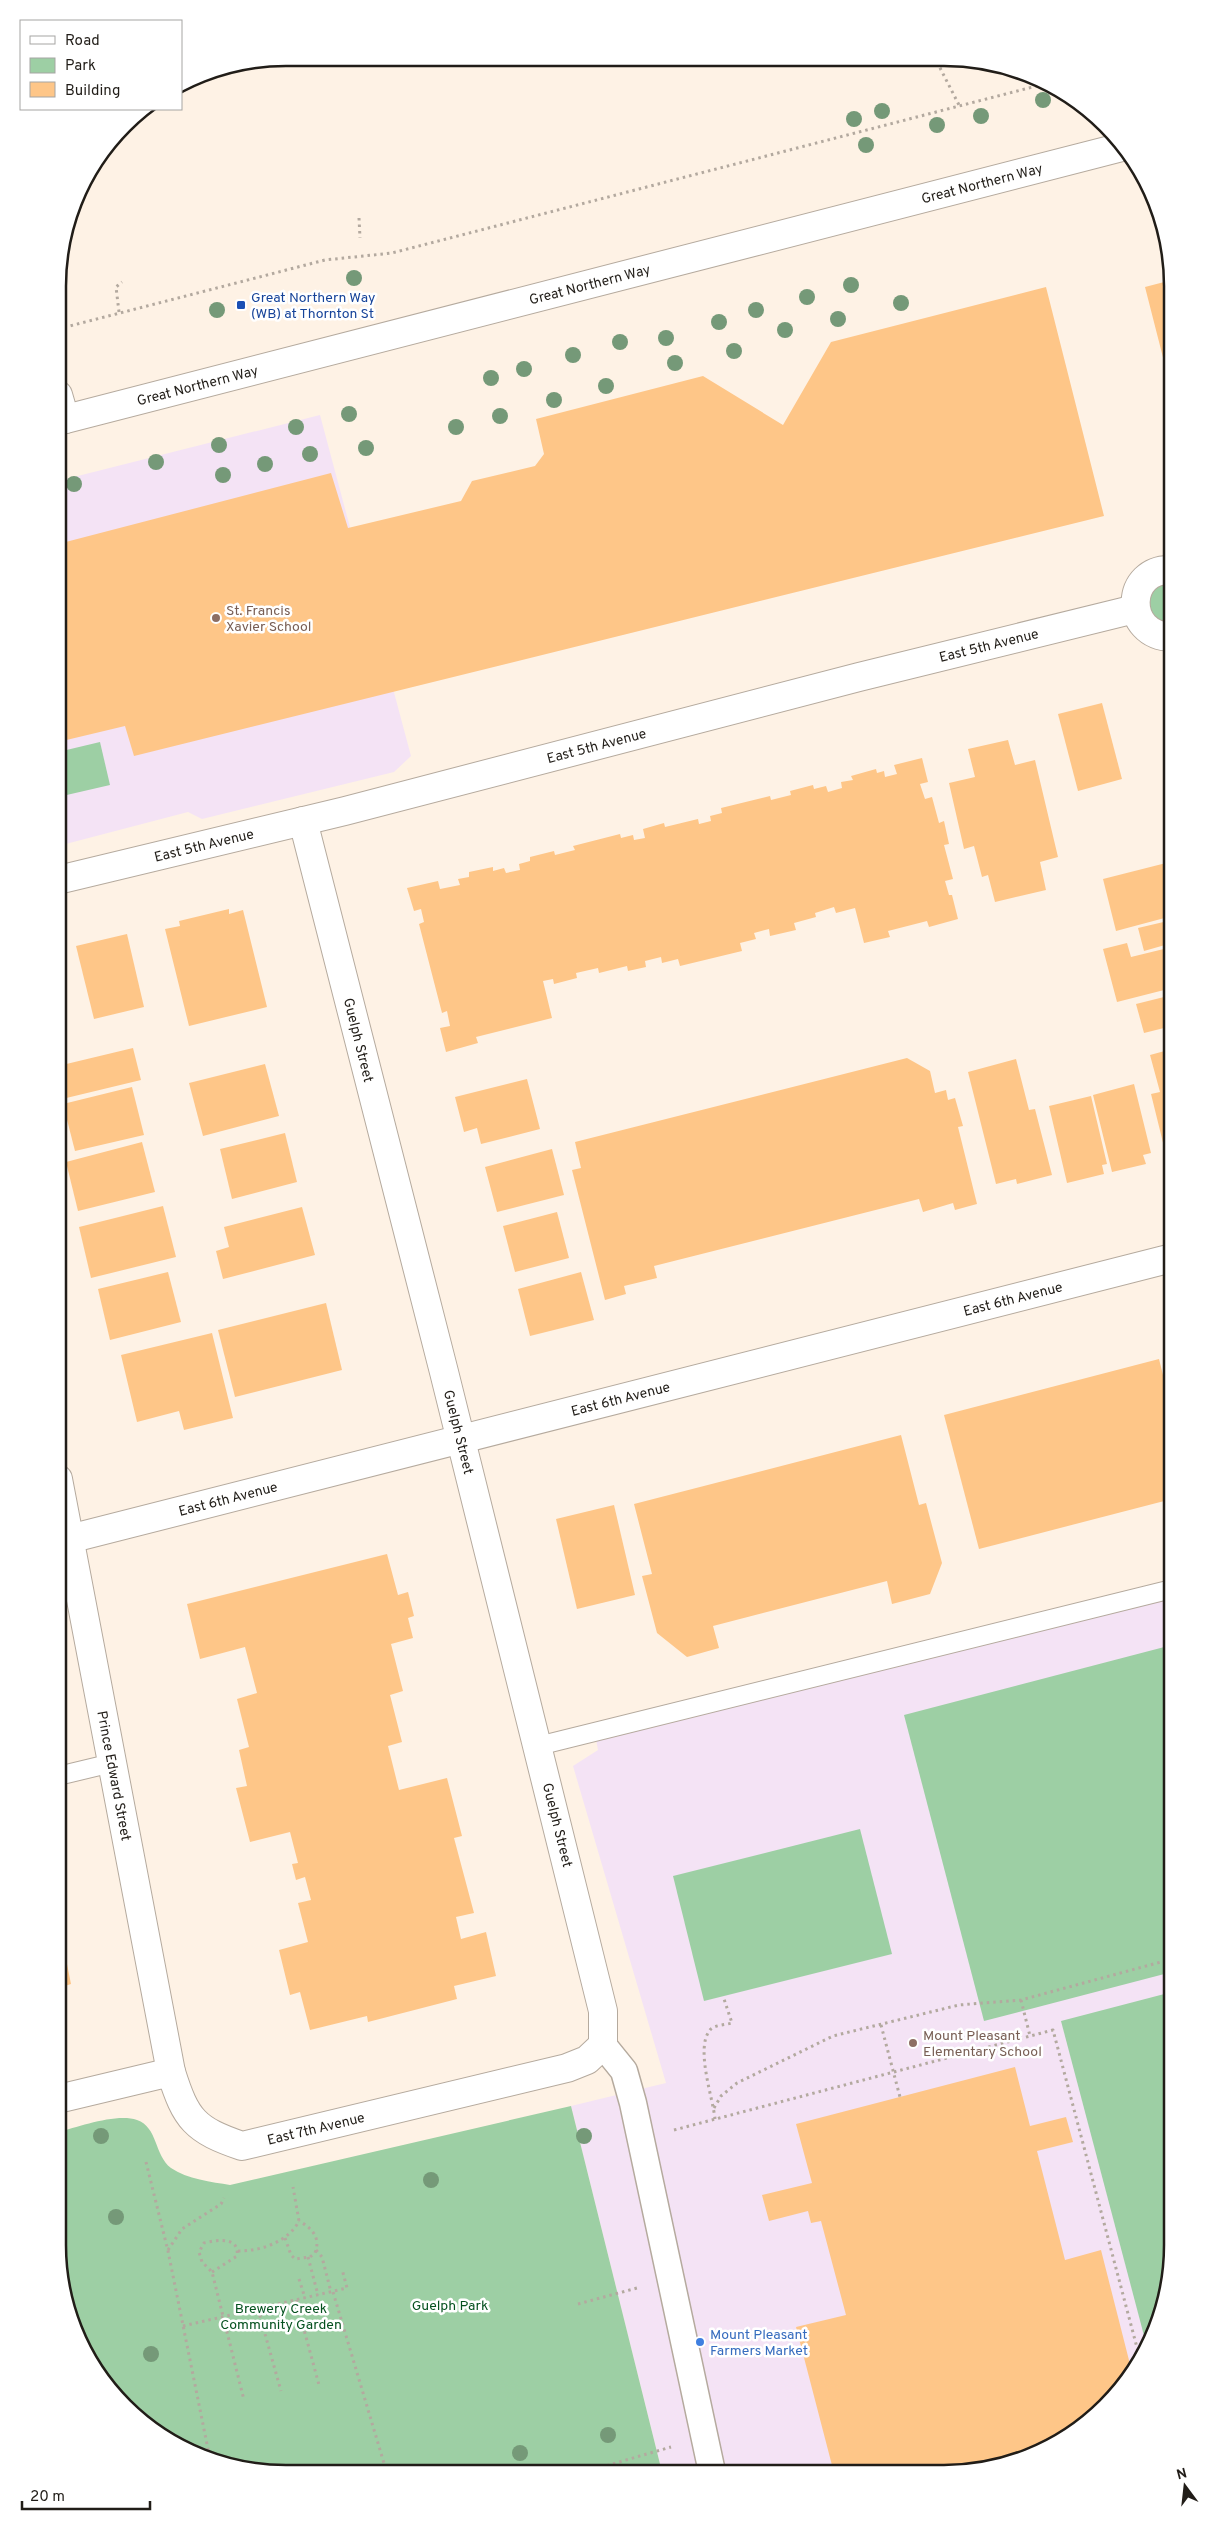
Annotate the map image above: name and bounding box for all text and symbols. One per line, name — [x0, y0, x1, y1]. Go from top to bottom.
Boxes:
legend — [20, 20, 182, 110]
text: Road — [65, 32, 100, 51]
text: Park — [65, 57, 96, 76]
text: Building — [65, 82, 120, 101]
street label: Great Northern Way — [920, 161, 1045, 208]
street label: Great Northern Way — [528, 262, 652, 309]
place label: Great Northern Way (WB) at Thornton St — [251, 290, 375, 323]
marker: Great Northern Way (WB) at Thornton St — [235, 299, 247, 311]
street label: Great Northern Way — [135, 363, 260, 410]
place label: St. Francis Xavier School — [226, 603, 312, 636]
marker: St. Francis Xavier School — [210, 612, 222, 624]
street label: East 5th Avenue — [938, 626, 1041, 667]
street label: East 5th Avenue — [545, 726, 648, 768]
street label: East 5th Avenue — [153, 826, 256, 867]
street label: Guelph Street — [339, 996, 376, 1084]
street label: East 6th Avenue — [962, 1279, 1065, 1321]
street label: East 6th Avenue — [569, 1379, 672, 1421]
street label: Guelph Street — [439, 1388, 476, 1476]
street label: East 6th Avenue — [177, 1479, 280, 1521]
street label: Prince Edward Street — [92, 1710, 134, 1842]
street label: Guelph Street — [538, 1781, 575, 1869]
place label: Mount Pleasant Elementary School — [923, 2028, 1042, 2061]
marker: Mount Pleasant Elementary School — [907, 2037, 919, 2049]
street label: East 7th Avenue — [266, 2110, 367, 2150]
park label: Guelph Park — [412, 2298, 488, 2315]
park label: Brewery Creek Community Garden — [220, 2301, 342, 2334]
place label: Mount Pleasant Farmers Market — [710, 2327, 808, 2360]
marker: Mount Pleasant Farmers Market — [694, 2336, 706, 2348]
north arrow — [1160, 2461, 1210, 2511]
text: N — [1175, 2465, 1189, 2484]
scale bar — [22, 2478, 150, 2510]
text: 20 m — [30, 2488, 65, 2507]

